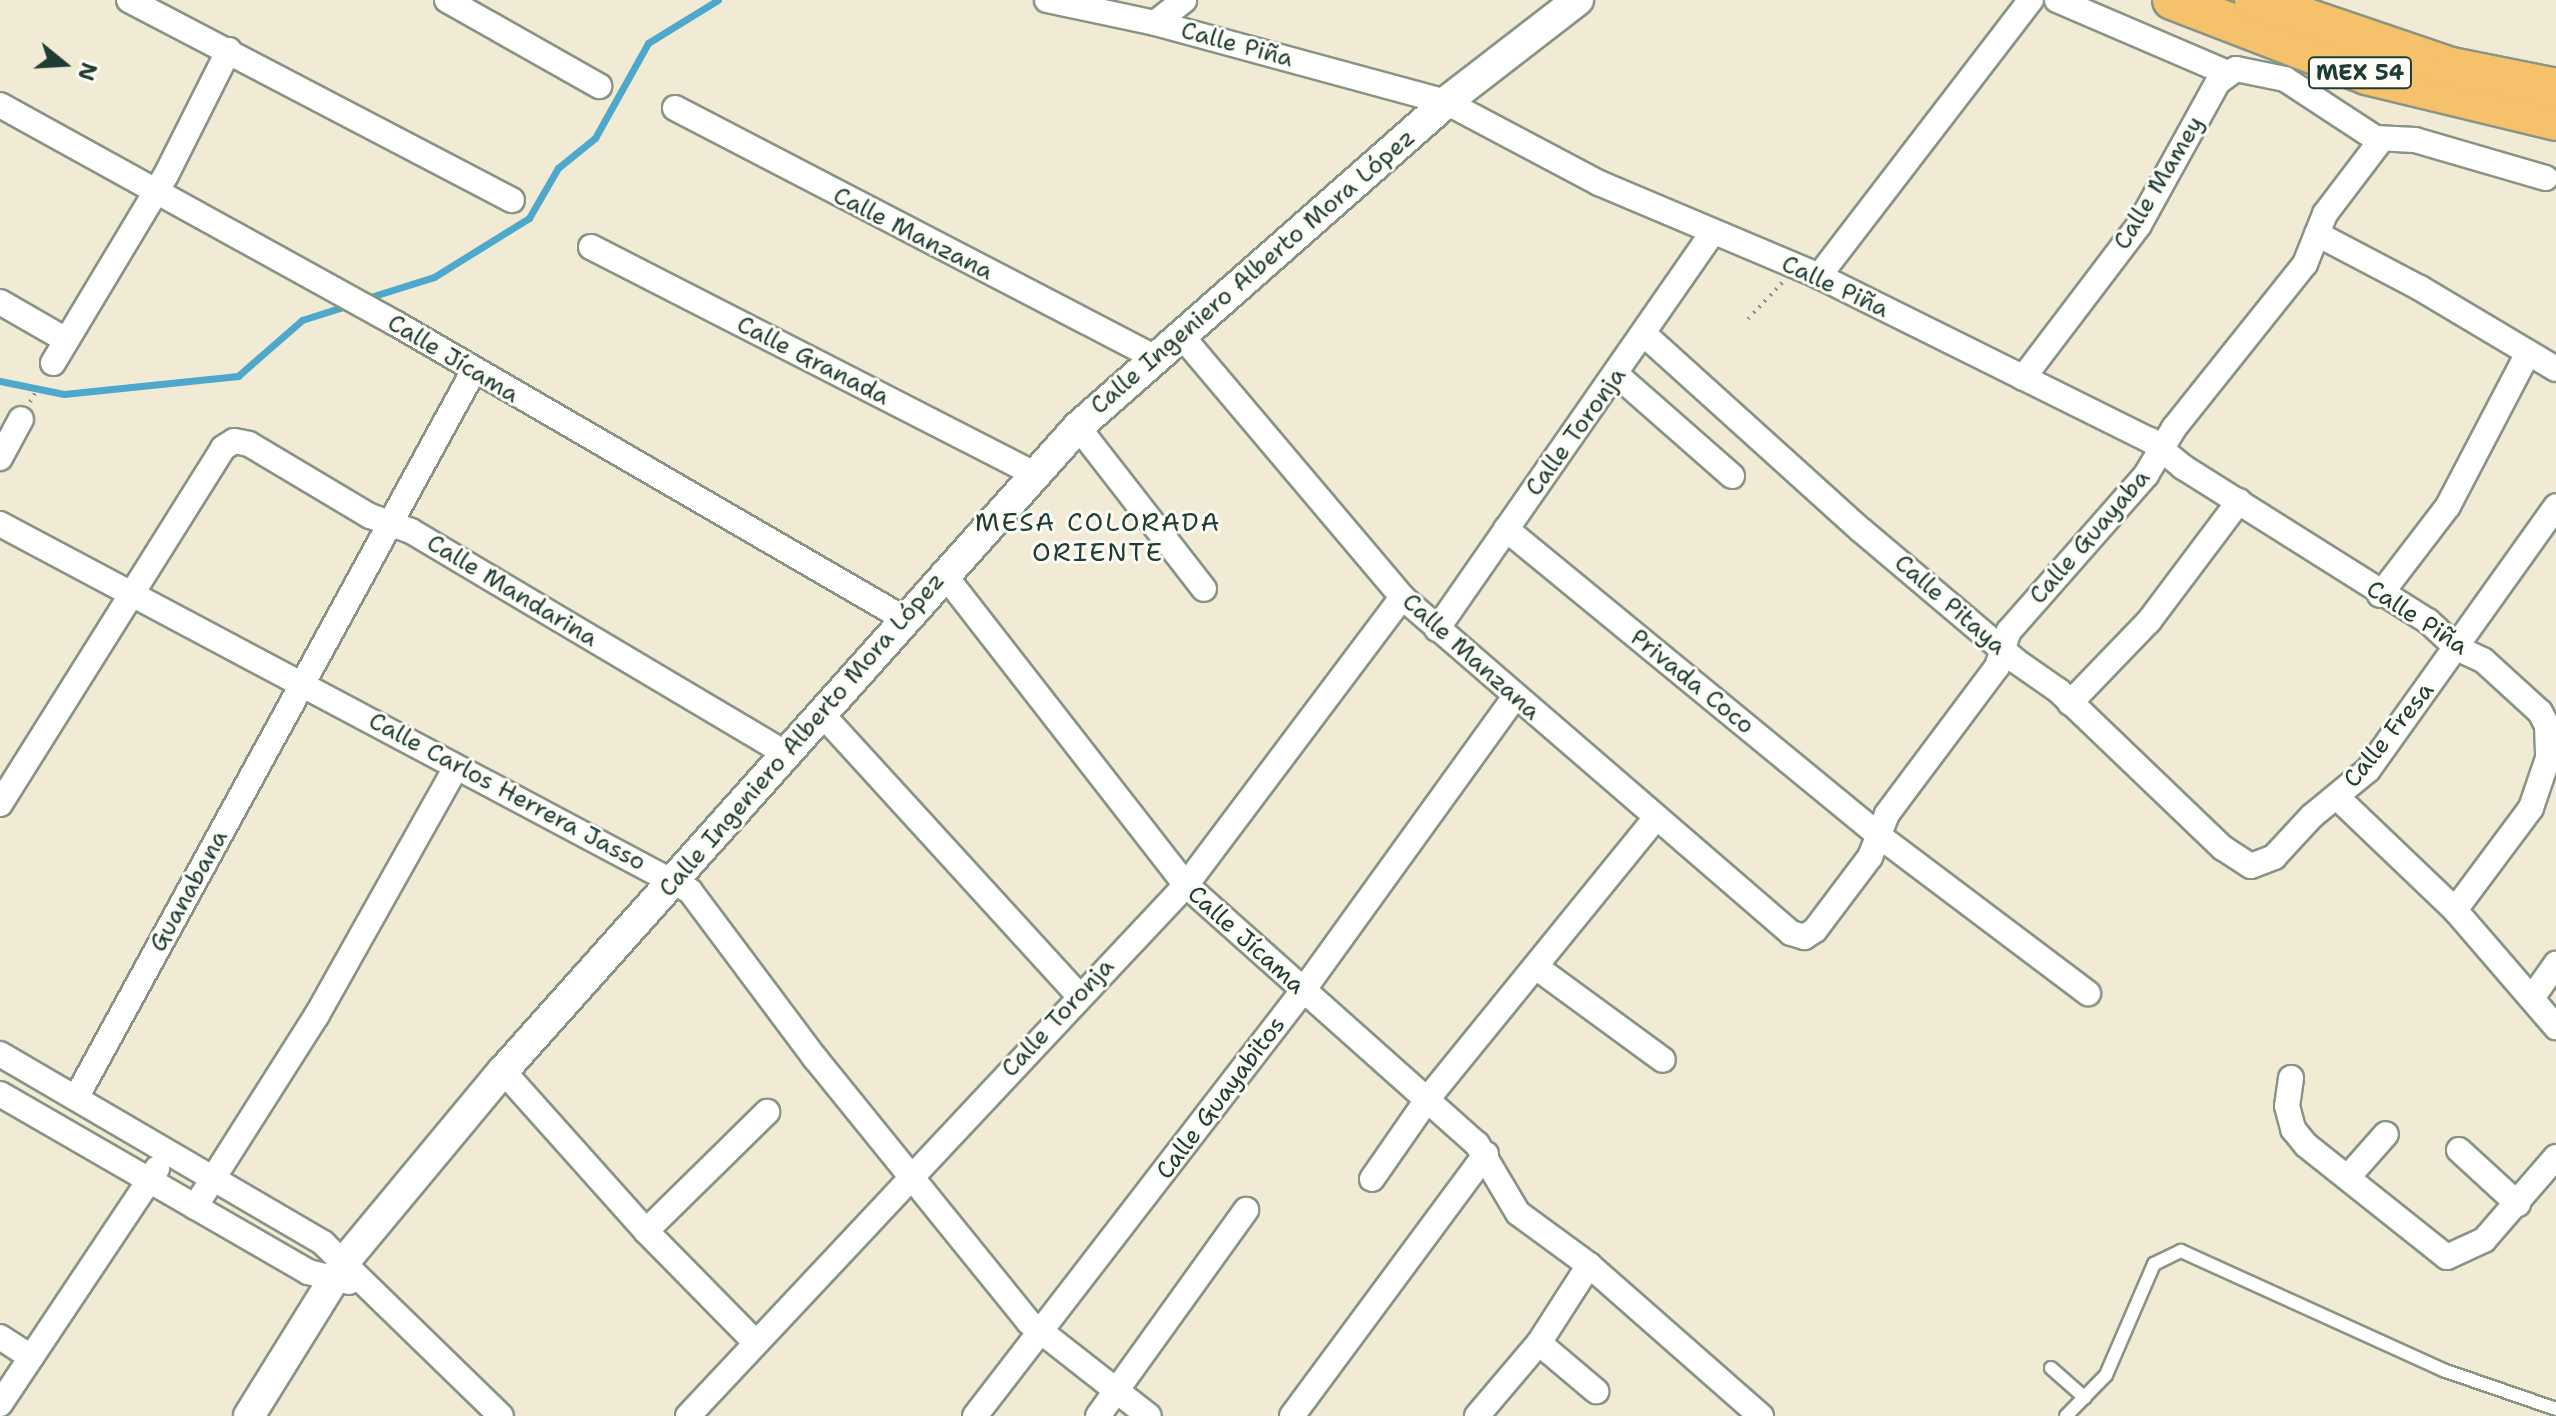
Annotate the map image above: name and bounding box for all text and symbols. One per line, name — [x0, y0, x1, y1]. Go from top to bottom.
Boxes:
street label: Calle Piña — [1178, 16, 1296, 74]
north arrow — [24, 24, 104, 104]
road number: MEX 54 — [2306, 55, 2414, 91]
text: N — [71, 59, 104, 84]
street label: Calle Mamey — [2108, 111, 2210, 255]
street label: Calle Ingeniero Alberto Mora López — [1085, 123, 1421, 421]
street label: Calle Manzana — [828, 181, 998, 287]
street label: Calle Piña — [1777, 250, 1893, 324]
street label: Calle Jícama — [382, 309, 524, 409]
street label: Calle Granada — [732, 310, 894, 412]
street label: Calle Toronja — [1520, 362, 1632, 502]
street label: Calle Guayaba — [2024, 464, 2156, 610]
district label: MESA COLORADA ORIENTE — [975, 506, 1221, 568]
street label: Calle Mandarina — [421, 529, 603, 653]
street label: Calle Pitaya — [1888, 549, 2012, 661]
street label: Calle Ingeniero Alberto Mora López — [653, 567, 951, 903]
street label: Calle Piña — [2361, 575, 2473, 661]
street label: Calle Manzana — [1396, 587, 1546, 727]
street label: Privada Coco — [1624, 623, 1760, 741]
street label: Calle Fresa — [2338, 676, 2440, 794]
street label: Calle Carlos Herrera Jasso — [364, 707, 650, 877]
street label: Guanabana — [144, 825, 234, 957]
street label: Calle Jícama — [1181, 880, 1311, 1000]
street label: Calle Toronja — [996, 953, 1120, 1083]
street label: Calle Guayabitos — [1150, 1011, 1292, 1185]

